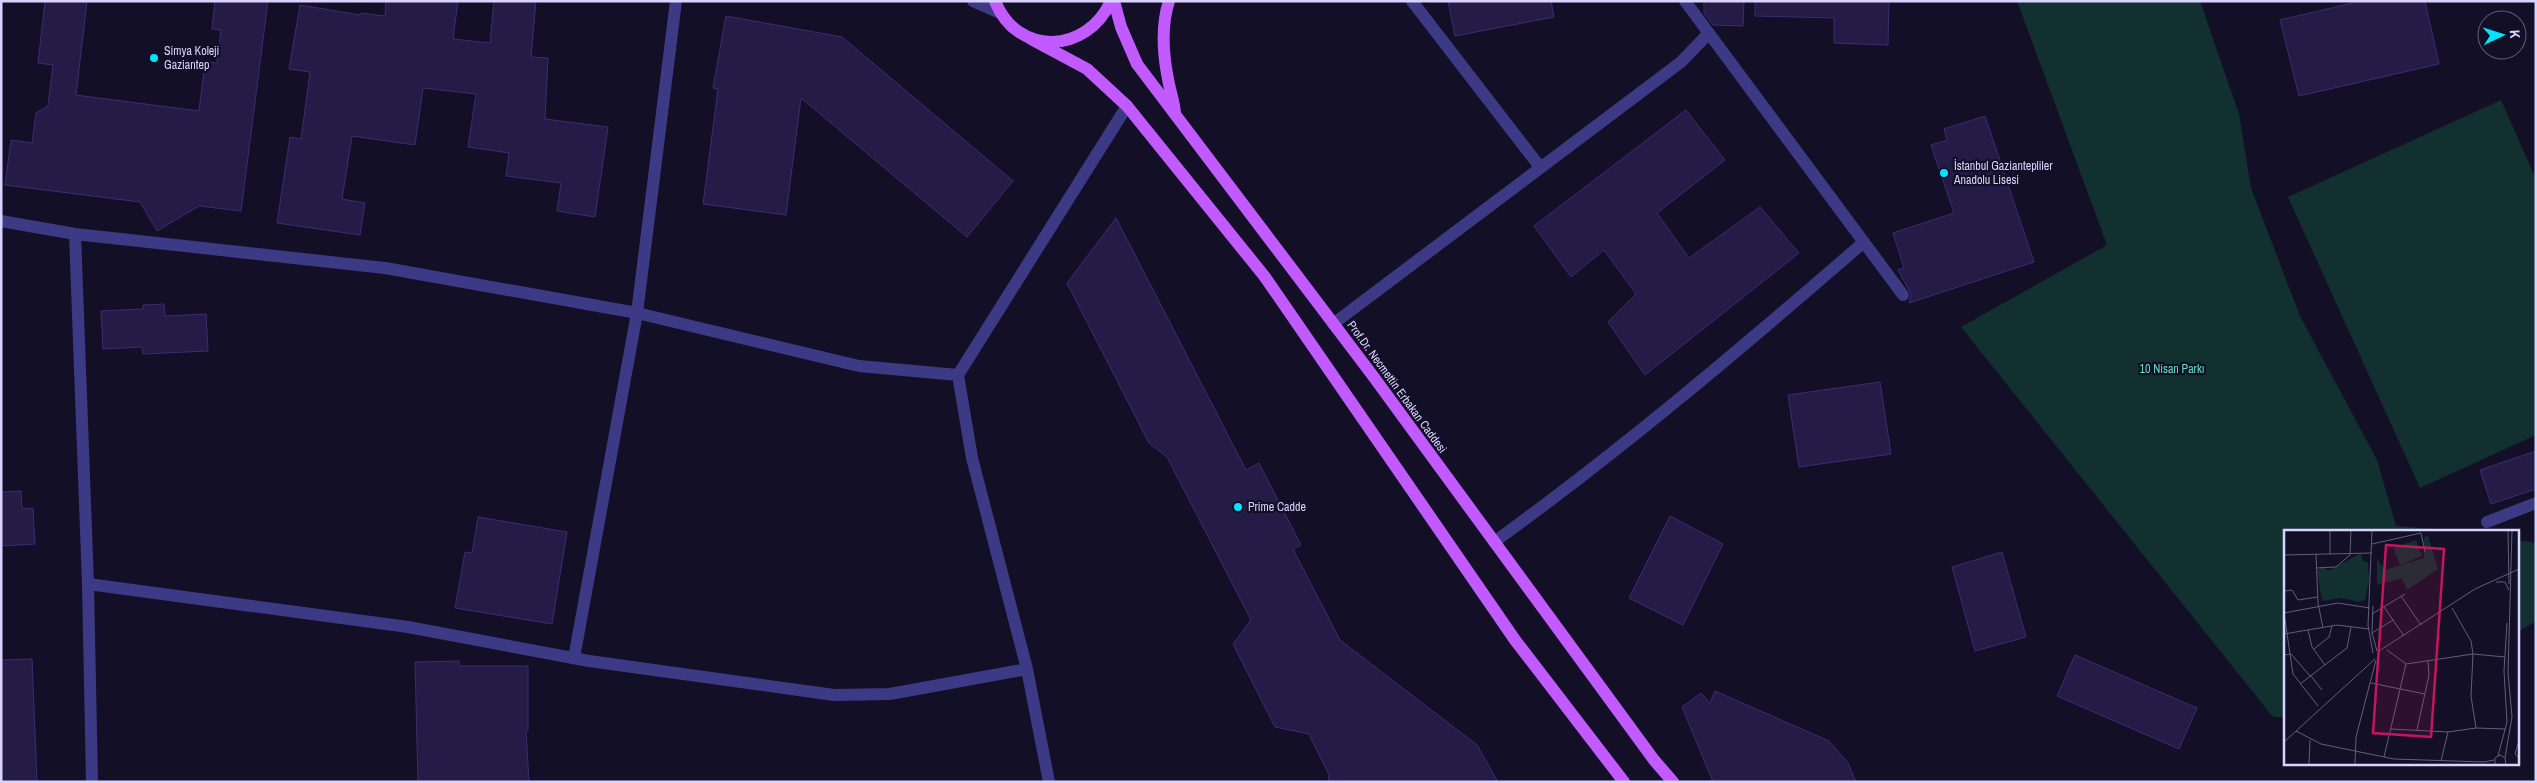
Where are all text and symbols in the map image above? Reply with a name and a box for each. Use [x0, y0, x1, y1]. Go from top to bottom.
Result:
north arrow [2477, 10, 2527, 60]
text: K [2506, 29, 2524, 40]
place label: Simya Koleji Gaziantep [164, 43, 219, 73]
marker: Simya Koleji Gaziantep [148, 52, 160, 64]
place label: İstanbul Gaziantepliler Anadolu Lisesi [1953, 158, 2053, 188]
marker: İstanbul Gaziantepliler Anadolu Lisesi [1938, 167, 1950, 179]
street label: Prof.Dr. Necmettin Erbakan Caddesi [1344, 318, 1450, 456]
park label: 10 Nisan Parkı [2139, 361, 2205, 377]
place label: Prime Cadde [1248, 499, 1306, 515]
marker: Prime Cadde [1232, 501, 1244, 513]
inset map [2284, 530, 2520, 766]

